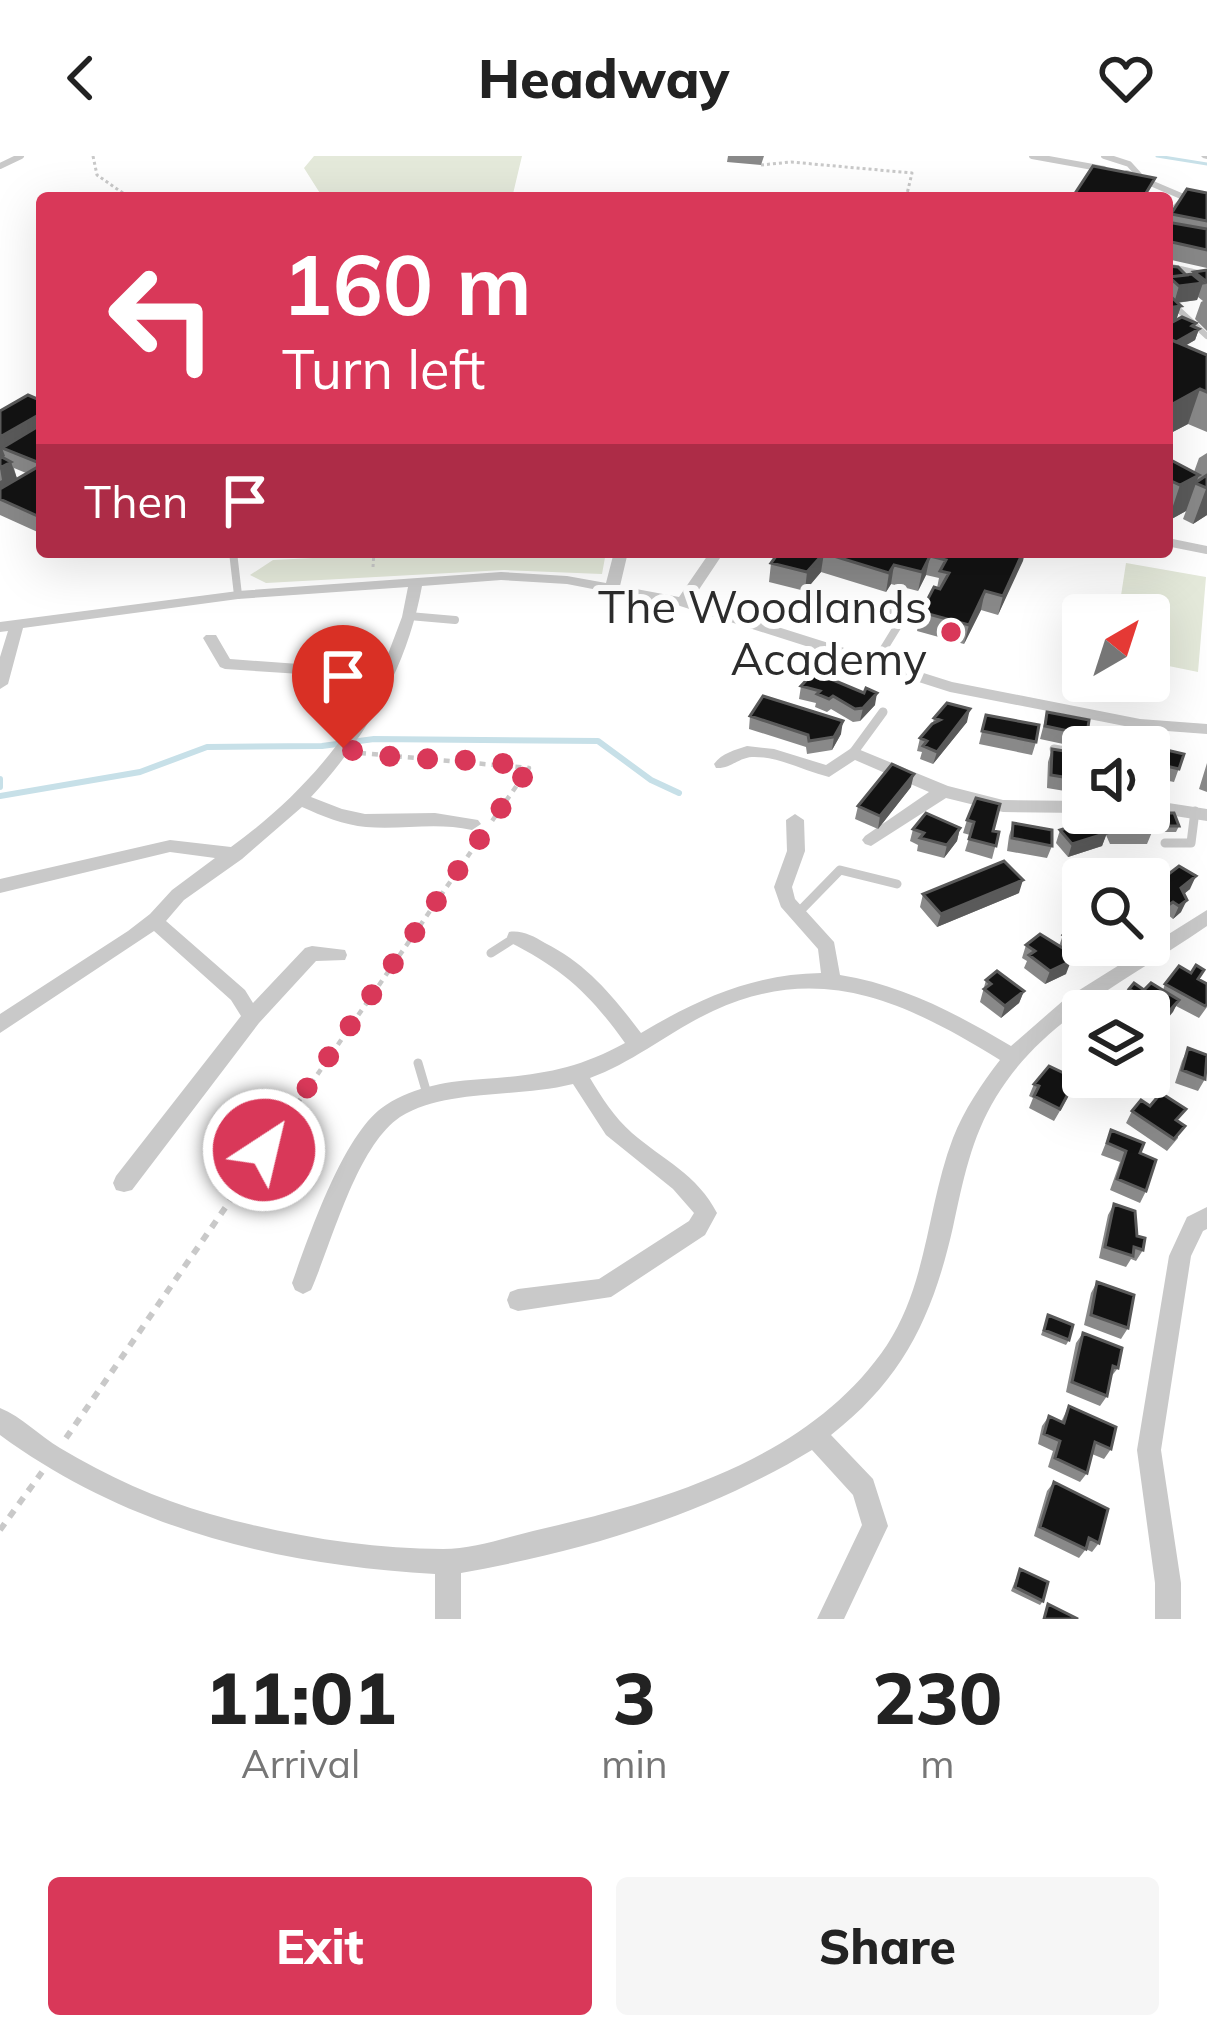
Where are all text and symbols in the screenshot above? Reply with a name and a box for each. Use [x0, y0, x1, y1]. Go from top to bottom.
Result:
text: Headway [478, 44, 729, 112]
icon: back [48, 45, 114, 111]
icon: heart [1093, 45, 1159, 111]
text: 160 m [282, 231, 532, 336]
icon: left [84, 240, 240, 396]
text: Turn left [282, 335, 485, 403]
icon: arrive [212, 468, 278, 534]
text: Then [84, 473, 188, 529]
place label: The Woodlands Academy [598, 578, 927, 686]
north arrow [1062, 594, 1170, 702]
map controls [1062, 594, 1170, 1098]
marker: The Woodlands Academy [938, 619, 964, 645]
pin [292, 625, 394, 748]
icon: arrive [310, 643, 376, 709]
button: sound [1062, 726, 1170, 834]
button: search [1062, 858, 1170, 966]
button: layers [1062, 990, 1170, 1098]
position arrow [201, 1087, 327, 1213]
text: 11:01 [205, 1652, 396, 1742]
text: 3 [613, 1652, 656, 1742]
text: 230 [873, 1652, 1002, 1742]
text: Arrival [241, 1739, 360, 1788]
text: min [601, 1739, 668, 1788]
text: m [920, 1739, 954, 1788]
button: Exit [48, 1877, 592, 2015]
button: Share [616, 1877, 1159, 2015]

